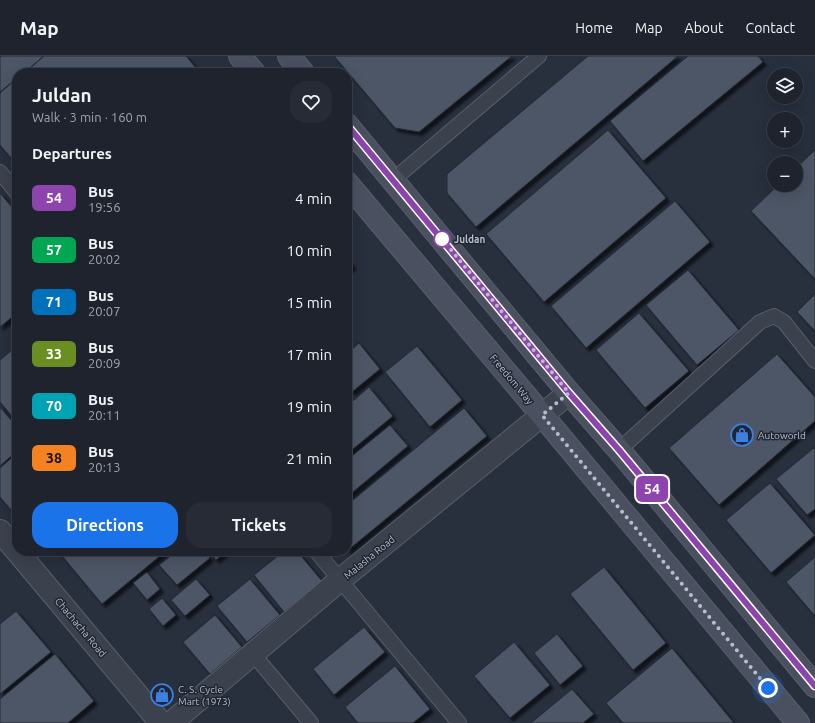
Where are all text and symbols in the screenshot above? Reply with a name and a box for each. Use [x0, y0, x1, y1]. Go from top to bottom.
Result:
text: Map [20, 17, 59, 39]
text: Home [575, 20, 613, 36]
text: Map [635, 20, 663, 36]
text: About [685, 20, 724, 36]
text: Contact [746, 20, 795, 36]
map controls [767, 68, 803, 192]
button: layers [767, 68, 803, 104]
button: heart [290, 81, 332, 123]
text: Juldan [32, 84, 92, 106]
text: Walk · 3 min · 160 m [32, 110, 147, 124]
button: + [767, 112, 803, 148]
text: Departures [32, 145, 112, 162]
button: − [767, 156, 803, 192]
text: Bus [88, 183, 114, 200]
text: 54 [46, 190, 62, 206]
text: 4 min [295, 190, 332, 207]
text: 19:56 [88, 200, 121, 214]
marker: Juldan [433, 230, 451, 248]
place label: Juldan [454, 234, 485, 245]
text: Bus [88, 235, 114, 252]
text: 57 [46, 242, 62, 258]
text: 10 min [286, 242, 332, 259]
text: 20:02 [88, 252, 121, 266]
text: Bus [88, 287, 114, 304]
text: 71 [46, 294, 62, 310]
text: 15 min [286, 294, 332, 311]
text: 20:07 [88, 304, 121, 318]
text: Bus [88, 339, 114, 356]
text: 33 [46, 346, 62, 362]
text: 17 min [286, 346, 332, 363]
street label: Freedom Way [488, 352, 536, 407]
text: 20:09 [88, 356, 121, 370]
text: Bus [88, 391, 114, 408]
text: 70 [46, 398, 62, 414]
text: 19 min [286, 398, 332, 415]
text: 20:11 [88, 408, 121, 422]
shop icon: Autoworld [729, 422, 755, 448]
place label: Autoworld [758, 430, 806, 441]
text: Bus [88, 443, 114, 460]
text: 38 [46, 450, 62, 466]
text: 21 min [286, 450, 332, 467]
text: 20:13 [88, 460, 121, 474]
line badge: 54 [634, 476, 670, 502]
text: 54 [644, 481, 660, 497]
button: Directions [32, 502, 178, 548]
button: Tickets [186, 502, 332, 548]
street label: Malasha Road [342, 533, 397, 581]
street label: Chachacha Road [53, 596, 108, 659]
your location [758, 678, 778, 698]
shop icon: C. S. Cycle Mart (1973) [149, 682, 175, 708]
place label: C. S. Cycle Mart (1973) [178, 684, 231, 707]

